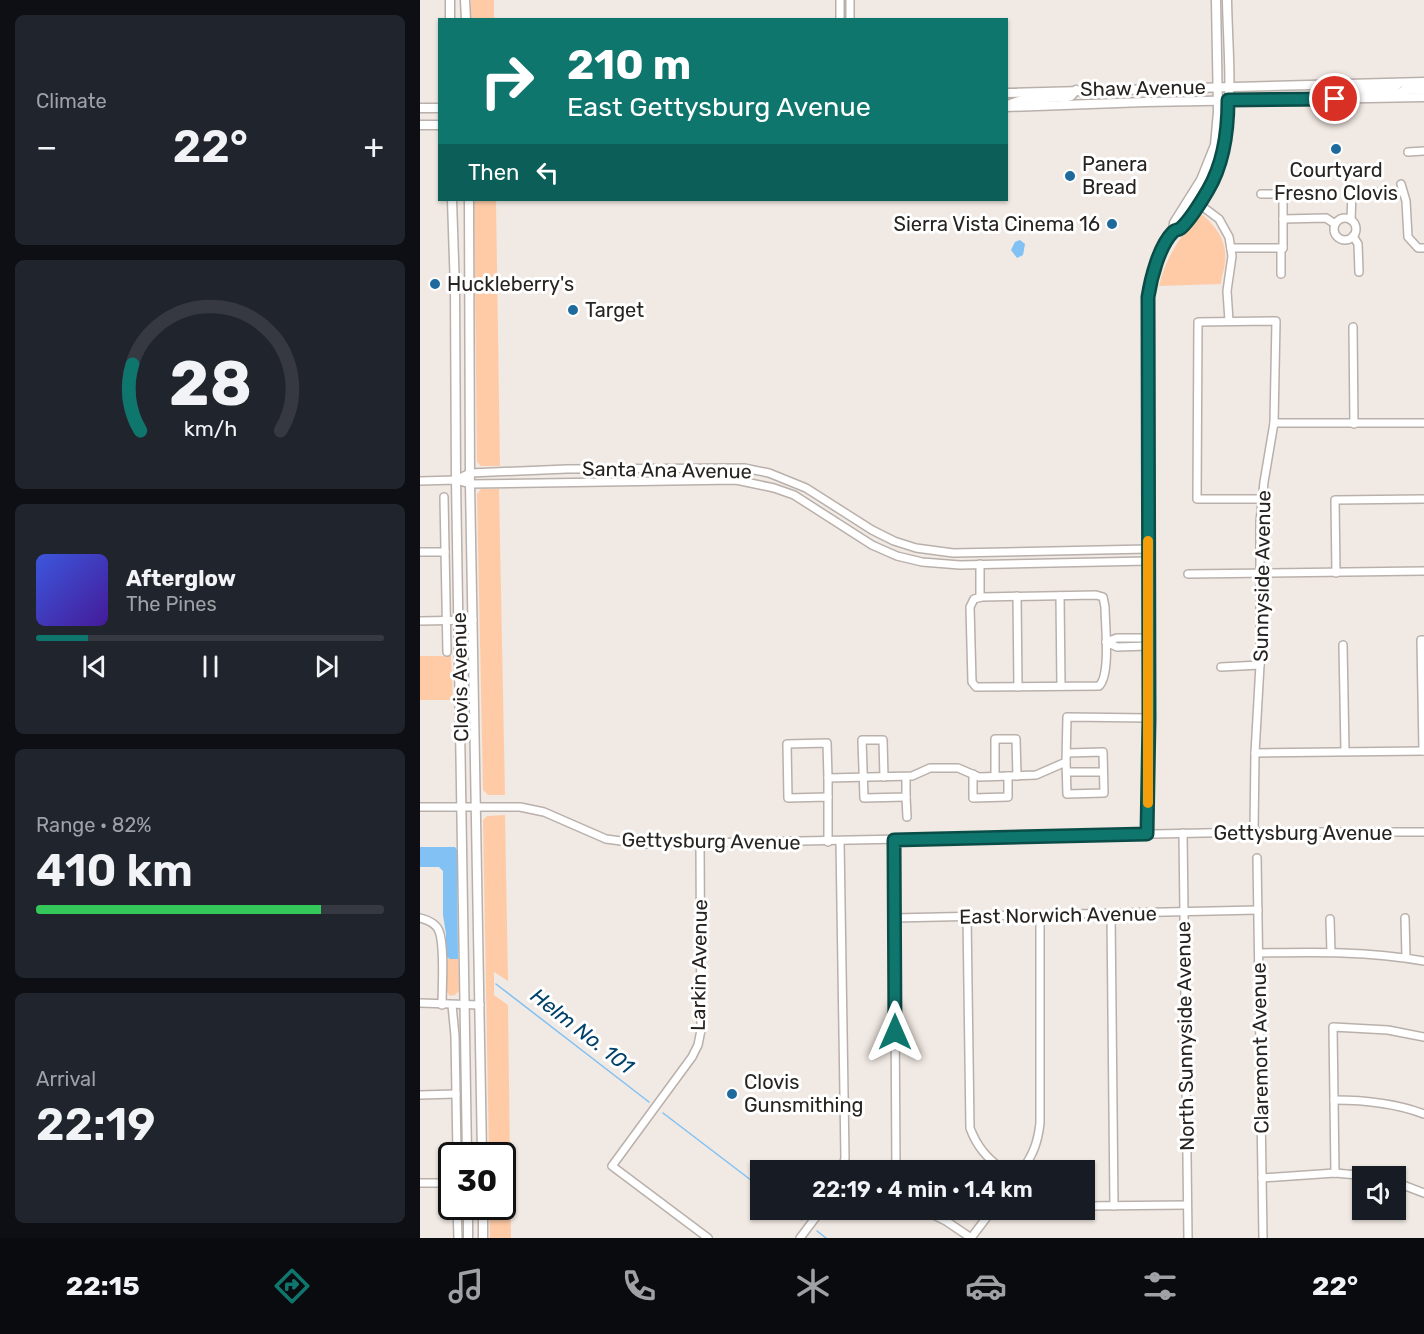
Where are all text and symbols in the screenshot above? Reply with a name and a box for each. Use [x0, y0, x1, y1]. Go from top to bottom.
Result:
text: 210 m [567, 40, 691, 90]
icon: right [468, 42, 546, 120]
pin [1309, 73, 1360, 124]
street label: Shaw Avenue [1080, 75, 1206, 101]
icon: arrive [1318, 82, 1351, 115]
text: Climate [36, 89, 107, 113]
text: East Gettysburg Avenue [567, 91, 871, 123]
text: 22° [173, 120, 248, 173]
text: − [36, 127, 57, 166]
text: + [363, 127, 384, 166]
marker: Courtyard Fresno Clovis [1329, 142, 1343, 156]
place label: Panera Bread [1082, 152, 1147, 199]
icon: left [531, 156, 564, 189]
place label: Courtyard Fresno Clovis [1274, 158, 1398, 205]
text: Then [468, 159, 519, 186]
marker: Panera Bread [1063, 169, 1077, 183]
place label: Sierra Vista Cinema 16 [893, 212, 1100, 236]
marker: Sierra Vista Cinema 16 [1105, 217, 1119, 231]
place label: Huckleberry's [447, 272, 574, 296]
marker: Huckleberry's [428, 277, 442, 291]
place label: Target [585, 298, 644, 322]
marker: Target [566, 303, 580, 317]
text: 28 [169, 348, 251, 422]
text: km/h [183, 417, 237, 442]
street label: Santa Ana Avenue [582, 457, 752, 483]
street label: Sunnyside Avenue [1249, 490, 1275, 662]
text: Afterglow [126, 565, 236, 592]
text: The Pines [126, 592, 217, 616]
street label: Clovis Avenue [447, 612, 473, 742]
icon: previous [78, 650, 111, 683]
icon: pause [194, 650, 227, 683]
icon: next [310, 650, 343, 683]
text: Range · 82% [36, 813, 151, 837]
street label: Gettysburg Avenue [1213, 821, 1393, 845]
street label: Gettysburg Avenue [621, 827, 801, 855]
text: 410 km [36, 844, 193, 897]
street label: Larkin Avenue [686, 899, 712, 1031]
street label: East Norwich Avenue [959, 901, 1157, 929]
street label: North Sunnyside Avenue [1171, 921, 1199, 1151]
street label: Claremont Avenue [1247, 962, 1273, 1134]
water label: Helm No. 101 [526, 983, 640, 1079]
position arrow [863, 1000, 927, 1064]
text: Arrival [36, 1067, 96, 1091]
place label: Clovis Gunsmithing [744, 1070, 864, 1117]
marker: Clovis Gunsmithing [725, 1087, 739, 1101]
text: 22:19 [36, 1098, 156, 1151]
speed limit sign: 30 [438, 1142, 516, 1220]
map controls [1352, 1166, 1406, 1220]
button: sound [1352, 1166, 1406, 1220]
text: 22:19 · 4 min · 1.4 km [812, 1176, 1033, 1203]
icon: directions [271, 1265, 313, 1307]
icon: music [445, 1265, 487, 1307]
icon: phone [618, 1265, 660, 1307]
icon: climate [792, 1265, 834, 1307]
icon: car [965, 1265, 1007, 1307]
icon: filters [1139, 1265, 1181, 1307]
text: 22:15 [66, 1270, 140, 1302]
text: 22° [1312, 1270, 1358, 1302]

